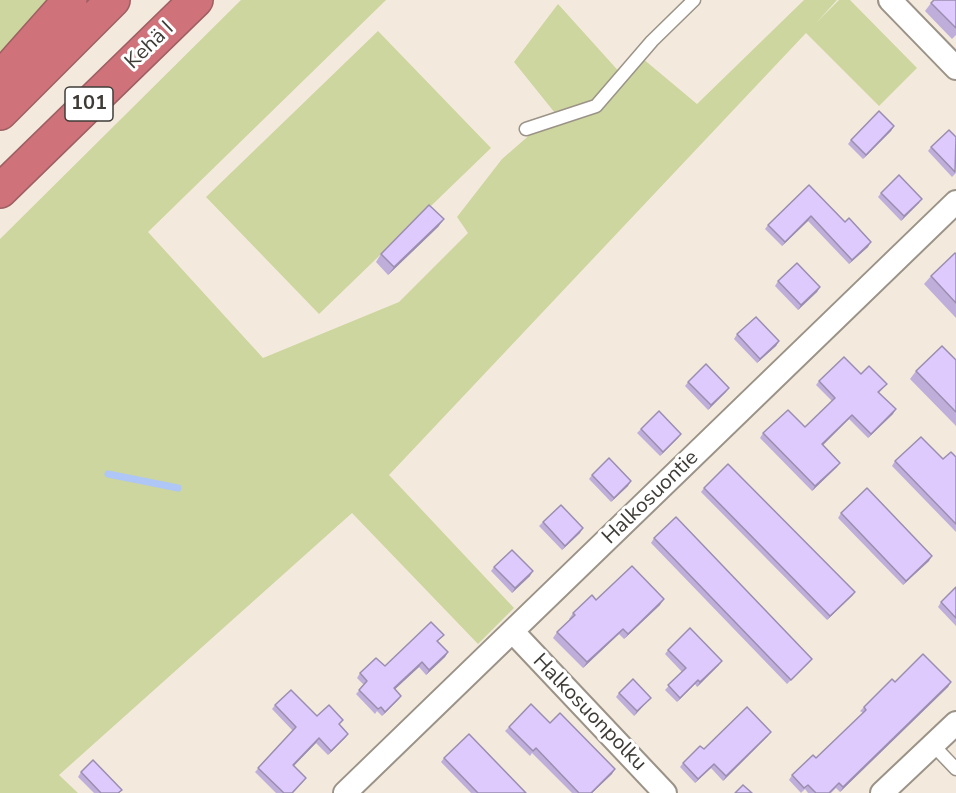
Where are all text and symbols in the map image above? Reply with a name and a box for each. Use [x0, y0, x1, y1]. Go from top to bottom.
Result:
street label: Kehä I [120, 17, 180, 75]
road number: 101 [65, 87, 113, 121]
street label: Halkosuontie [598, 446, 704, 550]
street label: Halkosuonpolku [527, 649, 651, 777]

